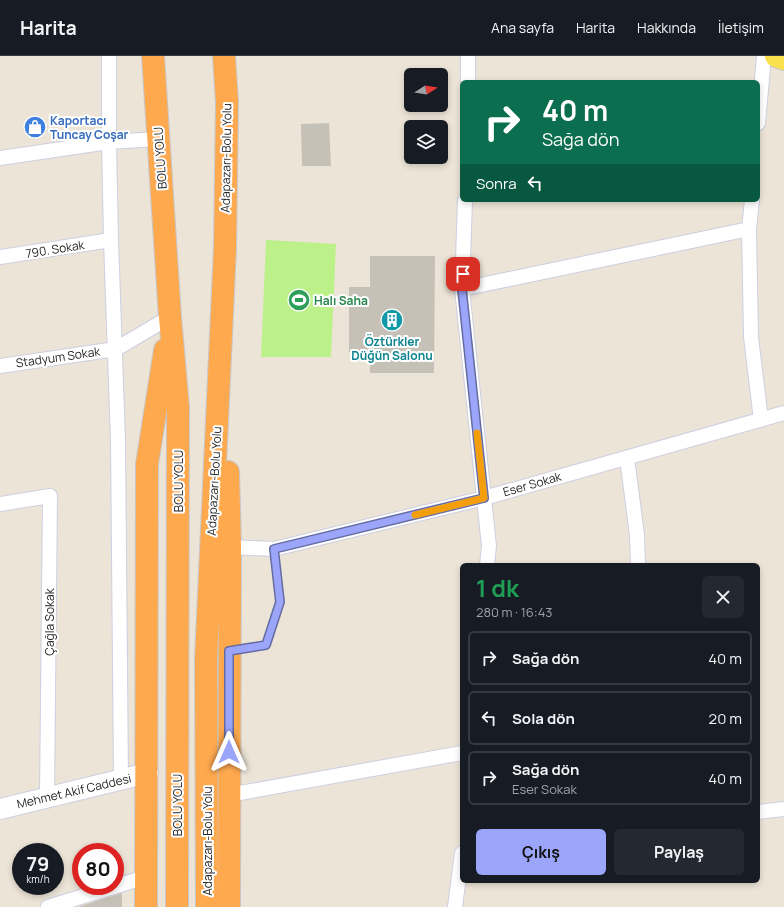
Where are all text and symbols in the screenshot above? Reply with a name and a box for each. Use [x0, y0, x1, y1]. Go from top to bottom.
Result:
text: Harita [20, 15, 77, 41]
text: Ana sayfa [491, 18, 554, 37]
text: Harita [576, 18, 615, 37]
text: Hakkında [637, 18, 696, 37]
text: İletişim [718, 18, 764, 37]
north arrow [404, 68, 448, 112]
map controls [404, 68, 448, 164]
text: 40 m [542, 91, 608, 129]
icon: right [476, 96, 528, 148]
street label: Adapazarı-Bolu Yolu [217, 103, 235, 213]
place label: Kaportacı Tuncay Coşar [50, 112, 129, 143]
shop icon: Kaportacı Tuncay Coşar [22, 114, 48, 140]
button: layers [404, 120, 448, 164]
street label: BOLU YOLU [149, 126, 171, 190]
text: Sağa dön [542, 127, 619, 151]
icon: left [524, 172, 546, 194]
text: Sonra [476, 173, 516, 194]
street label: 790. Sokak [24, 236, 87, 262]
pin [446, 257, 480, 291]
icon: arrive [452, 263, 474, 285]
sports icon: Halı Saha [286, 287, 312, 313]
place label: Halı Saha [314, 292, 368, 309]
building icon: Öztürkler Düğün Salonu [379, 307, 405, 333]
place label: Öztürkler Düğün Salonu [351, 333, 433, 364]
street label: Stadyum Sokak [15, 343, 102, 371]
street label: Adapazarı-Bolu Yolu [203, 426, 225, 536]
street label: BOLU YOLU [170, 450, 187, 512]
street label: Eser Sokak [501, 467, 564, 500]
text: 1 dk [476, 571, 519, 604]
button: close [702, 576, 744, 618]
street label: Çağla Sokak [41, 587, 58, 656]
text: 280 m · 16:43 [476, 603, 553, 621]
icon: right [478, 647, 500, 669]
text: Sağa dön [512, 648, 579, 669]
text: 40 m [708, 648, 742, 669]
icon: left [478, 707, 500, 729]
text: Sola dön [512, 708, 575, 729]
text: 20 m [709, 708, 742, 729]
position arrow [208, 731, 250, 773]
text: Sağa dön [512, 759, 579, 780]
icon: right [478, 767, 500, 789]
text: 40 m [708, 768, 742, 789]
street label: Mehmet Akif Caddesi [15, 770, 133, 812]
street label: BOLU YOLU [169, 774, 186, 836]
text: Eser Sokak [512, 780, 577, 798]
street label: Adapazarı-Bolu Yolu [199, 786, 216, 896]
button: Çıkış [476, 829, 606, 875]
button: Paylaş [614, 829, 744, 875]
speed limit sign: 80 [72, 843, 124, 895]
text: 79 [26, 850, 50, 877]
text: km/h [26, 872, 50, 886]

